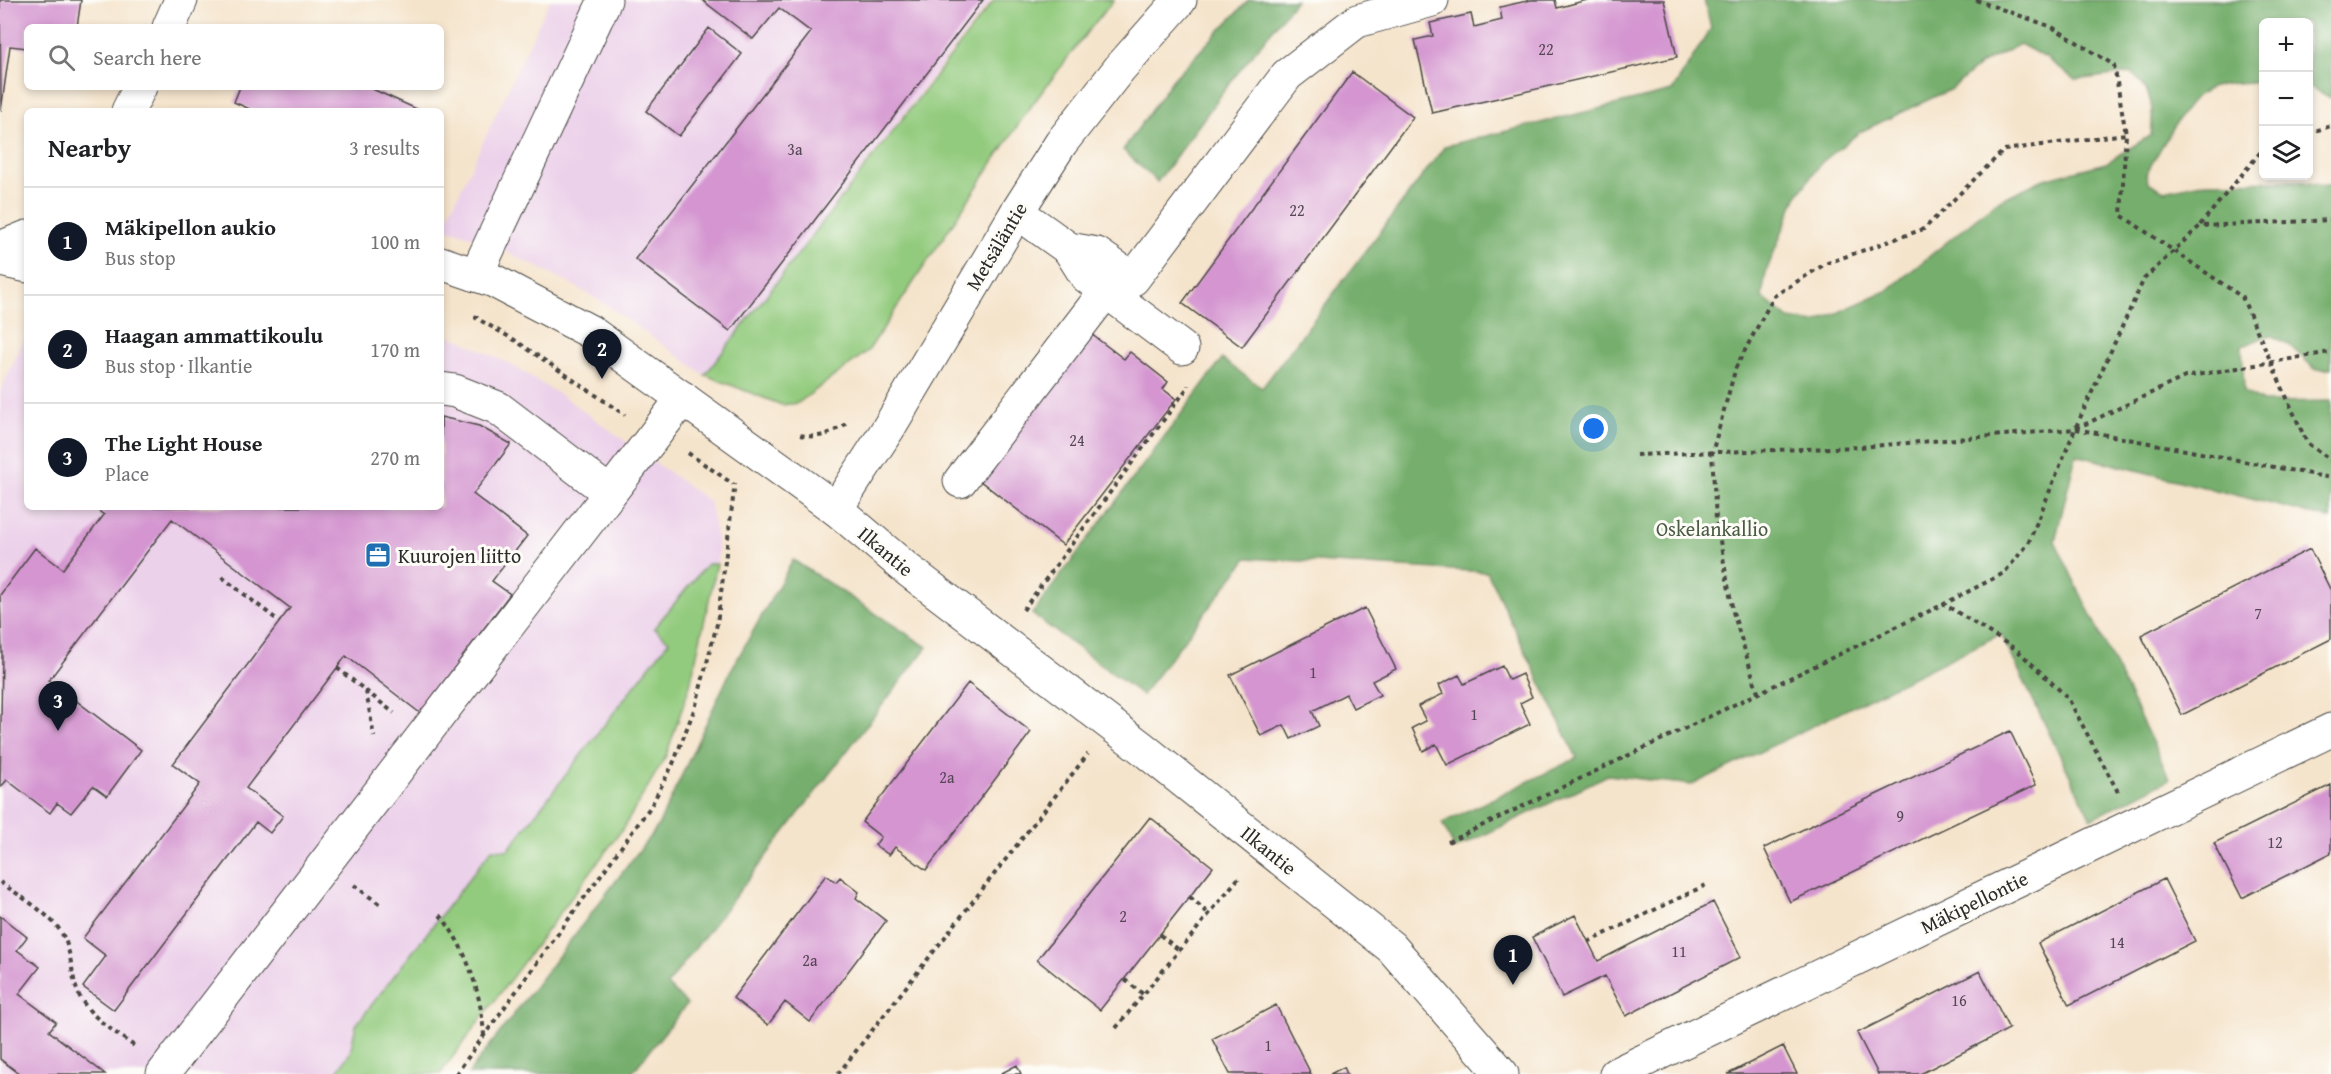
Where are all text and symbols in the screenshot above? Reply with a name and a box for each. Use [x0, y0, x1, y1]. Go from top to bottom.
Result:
map controls [2259, 18, 2313, 180]
button: + [2259, 18, 2313, 72]
search box [24, 24, 444, 90]
house number: 22 [1538, 37, 1554, 61]
icon: search [45, 41, 78, 74]
text: Search here [93, 41, 202, 73]
button: − [2259, 72, 2313, 126]
button: layers [2259, 126, 2313, 180]
text: Nearby [48, 128, 131, 167]
text: 3 results [349, 133, 420, 162]
house number: 3a [787, 137, 803, 161]
street label: Metsäläntie [958, 196, 1034, 296]
house number: 22 [1289, 198, 1305, 222]
text: Mäkipellon aukio [105, 211, 276, 243]
text: 1 [62, 227, 73, 256]
text: 100 m [370, 227, 420, 256]
text: Bus stop [105, 243, 176, 272]
text: Haagan ammattikoulu [105, 319, 323, 351]
pin: 2 [582, 330, 622, 379]
text: 2 [62, 335, 73, 364]
text: 170 m [370, 335, 420, 364]
text: Bus stop · Ilkantie [105, 351, 252, 380]
your location [1579, 414, 1608, 443]
text: The Light House [105, 427, 262, 459]
house number: 24 [1069, 428, 1085, 452]
text: 3 [62, 443, 73, 472]
text: 270 m [370, 443, 420, 472]
text: Place [105, 459, 149, 488]
park label: Oskelankallio [1656, 514, 1768, 543]
street label: Ilkantie [852, 519, 920, 583]
office icon: Kuurojen liitto [363, 540, 393, 570]
place label: Kuurojen liitto [398, 541, 521, 570]
house number: 7 [2254, 601, 2262, 625]
house number: 1 [1309, 660, 1317, 684]
pin: 3 [38, 682, 78, 731]
house number: 1 [1470, 702, 1478, 726]
house number: 2a [939, 765, 955, 789]
house number: 9 [1896, 804, 1904, 828]
street label: Ilkantie [1235, 818, 1303, 882]
house number: 12 [2267, 830, 2283, 854]
street label: Mäkipellontie [1915, 863, 2033, 941]
house number: 2 [1119, 904, 1127, 928]
house number: 14 [2109, 930, 2125, 954]
pin: 1 [1494, 936, 1532, 985]
house number: 11 [1671, 939, 1687, 963]
house number: 2a [802, 948, 818, 972]
house number: 16 [1951, 988, 1967, 1012]
house number: 1 [1264, 1033, 1272, 1057]

